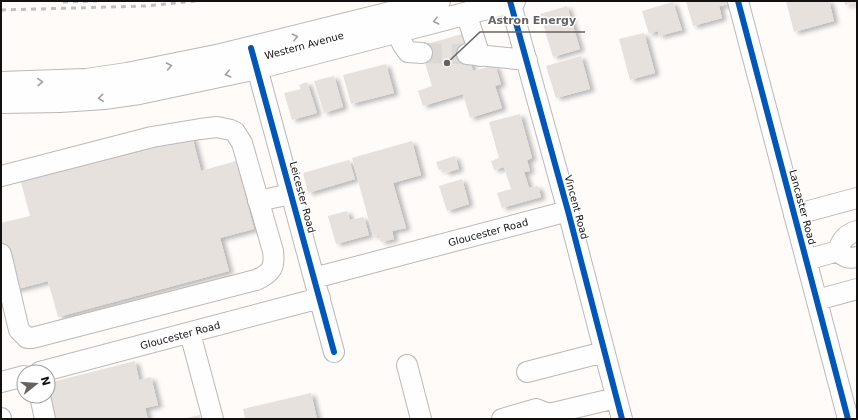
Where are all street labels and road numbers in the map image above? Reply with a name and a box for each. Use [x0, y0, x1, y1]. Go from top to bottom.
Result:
street label: Western Avenue [263, 30, 345, 61]
street label: Leicester Road [288, 160, 317, 234]
street label: Lancaster Road [787, 168, 818, 246]
street label: Vincent Road [563, 174, 590, 240]
street label: Gloucester Road [447, 217, 529, 248]
street label: Gloucester Road [139, 320, 221, 351]

